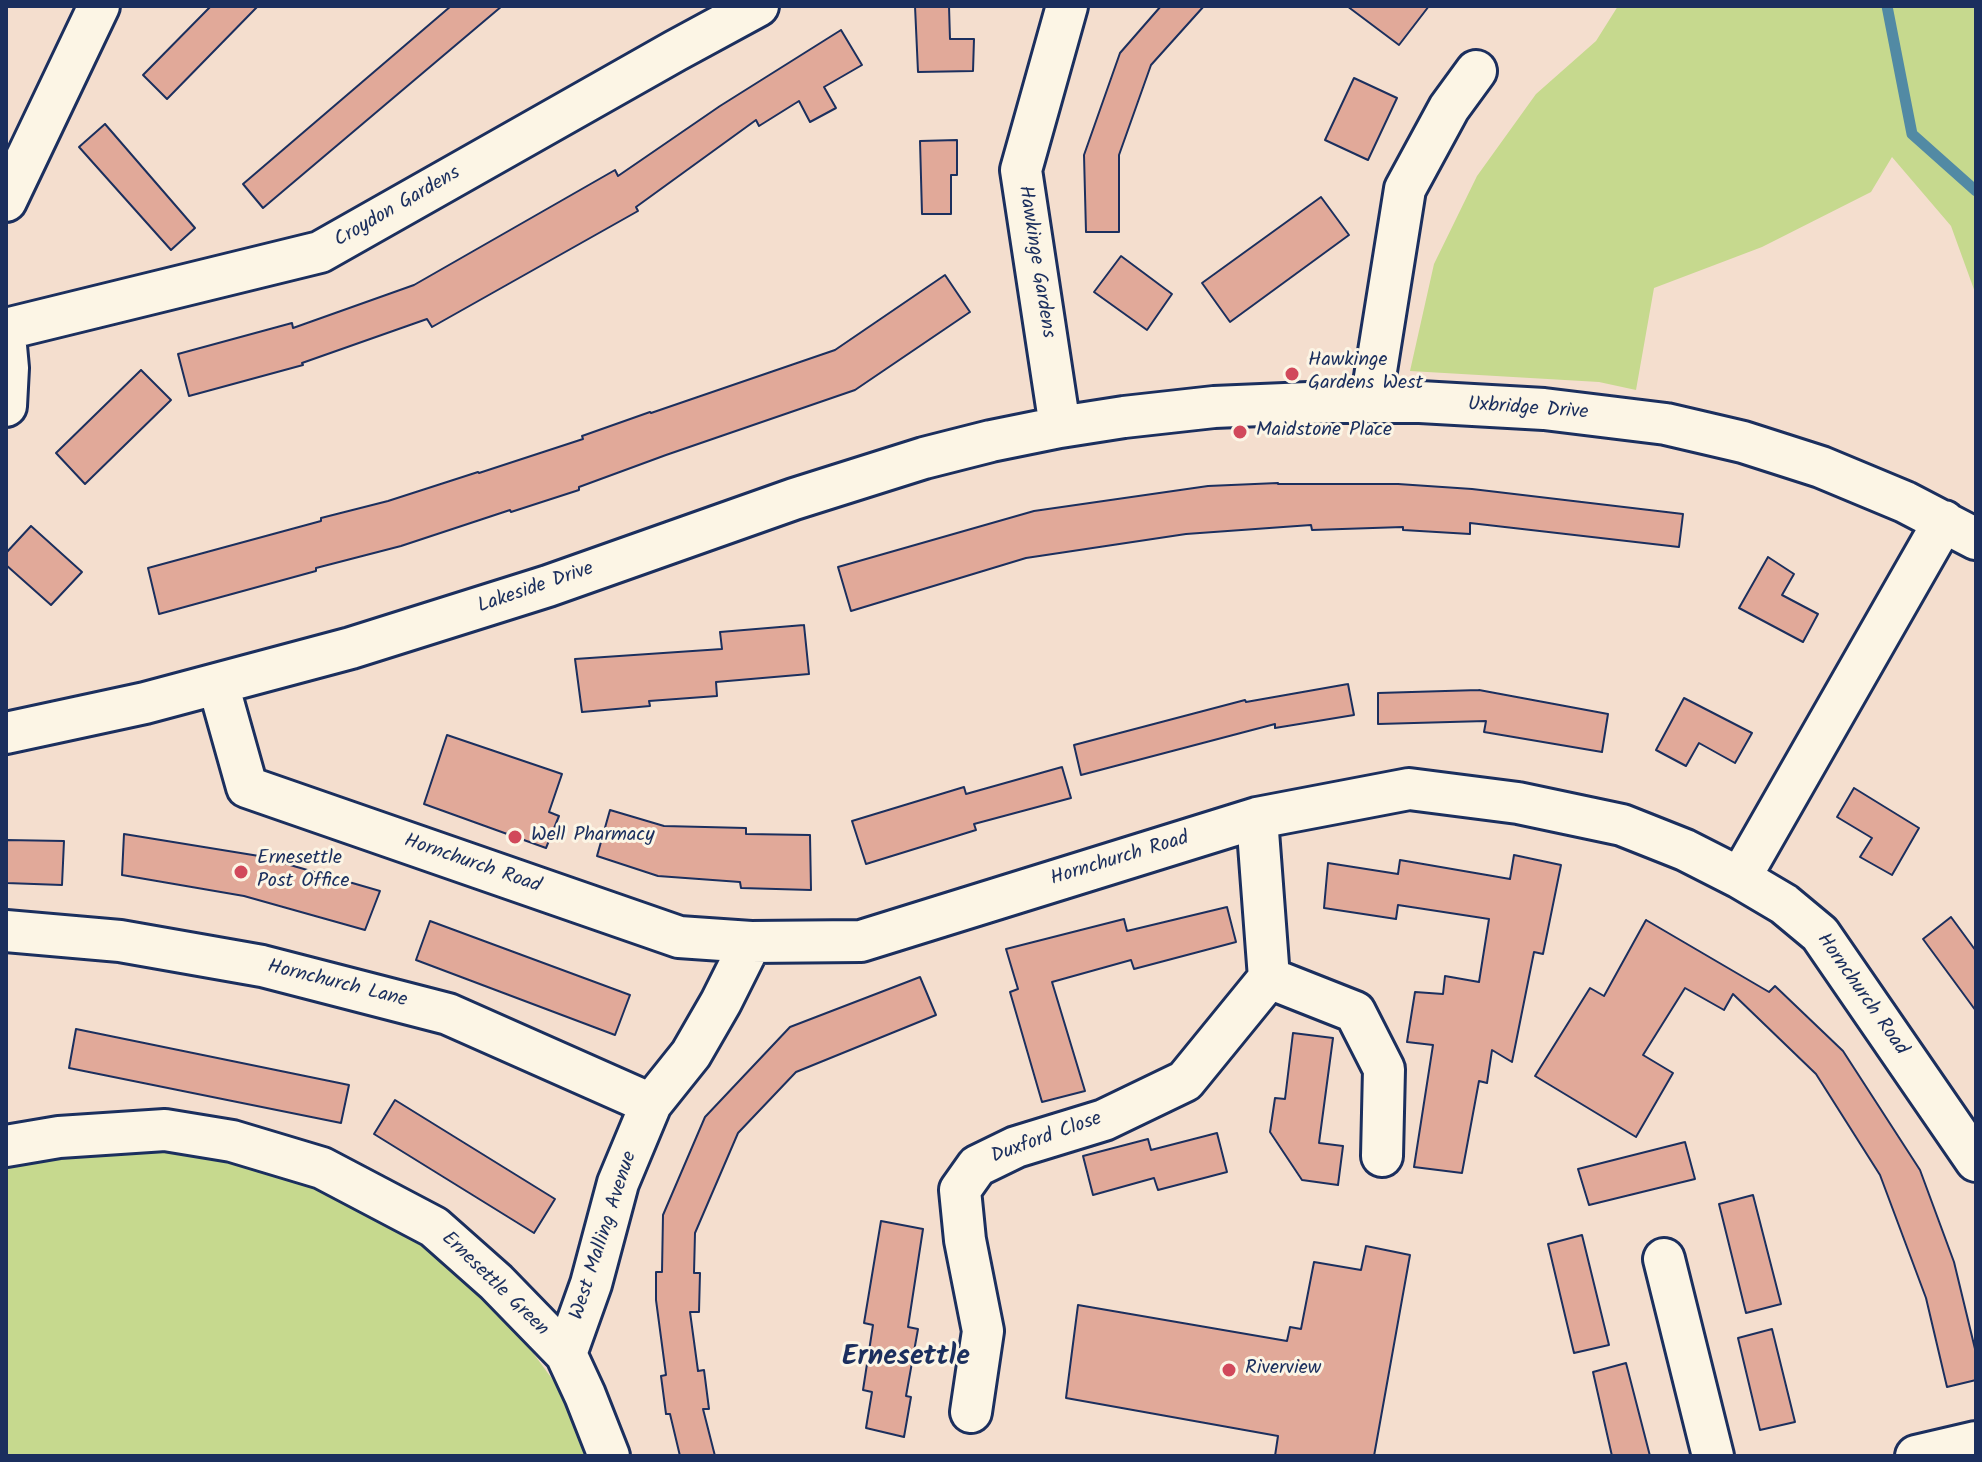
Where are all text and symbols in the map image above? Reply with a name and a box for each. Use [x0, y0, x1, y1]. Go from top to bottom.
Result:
street label: Croydon Gardens [331, 162, 465, 254]
street label: Hawkinge Gardens [1011, 184, 1059, 340]
place label: Hawkinge Gardens West [1308, 350, 1423, 397]
marker: Hawkinge Gardens West [1283, 365, 1301, 383]
street label: Uxbridge Drive [1467, 394, 1589, 426]
place label: Maidstone Place [1256, 420, 1392, 444]
marker: Maidstone Place [1231, 423, 1249, 441]
street label: Lakeside Drive [475, 558, 597, 620]
place label: Well Pharmacy [531, 825, 655, 849]
marker: Well Pharmacy [506, 828, 524, 846]
street label: Hornchurch Road [1048, 828, 1192, 892]
street label: Hornchurch Road [400, 830, 544, 900]
place label: Ernesettle Post Office [257, 848, 349, 895]
marker: Ernesettle Post Office [232, 863, 250, 881]
street label: Hornchurch Road [1810, 929, 1912, 1061]
street label: Hornchurch Lane [265, 956, 409, 1014]
street label: Duxford Close [989, 1108, 1105, 1170]
street label: West Malling Avenue [566, 1149, 644, 1323]
street label: Ernesettle Green [435, 1228, 553, 1342]
district label: Ernesettle [842, 1342, 970, 1376]
place label: Riverview [1245, 1358, 1321, 1382]
marker: Riverview [1220, 1361, 1238, 1379]

